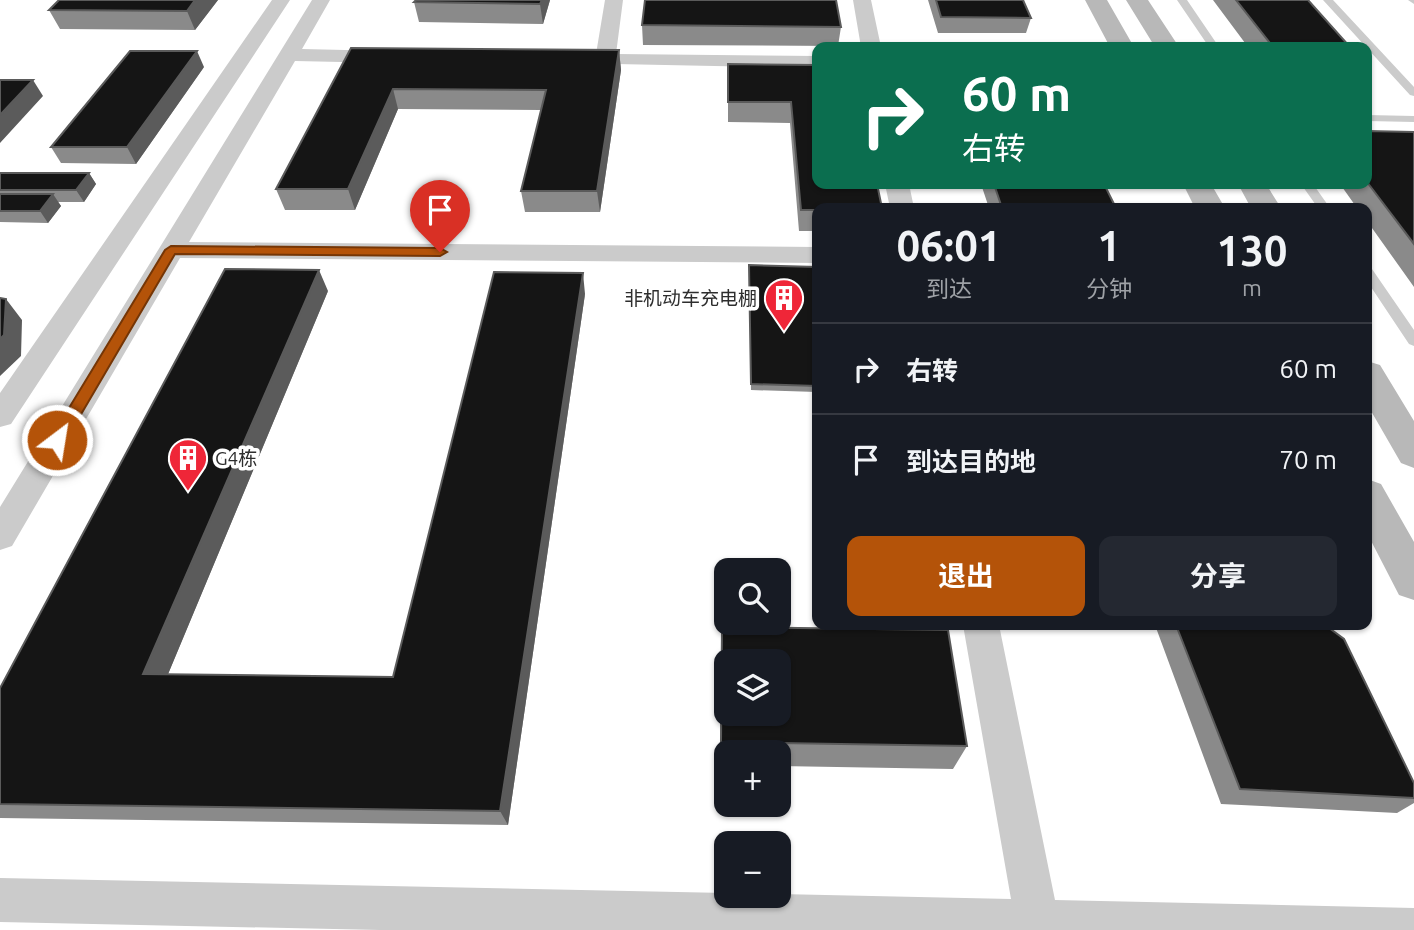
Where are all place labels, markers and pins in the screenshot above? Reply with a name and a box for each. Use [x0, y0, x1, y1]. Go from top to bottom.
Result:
pin [410, 180, 470, 252]
building icon: 非机动车充电棚 [763, 277, 805, 332]
place label: 非机动车充电棚 [624, 287, 757, 309]
building icon: G4栋 [167, 437, 209, 492]
place label: G4栋 [215, 447, 257, 469]

